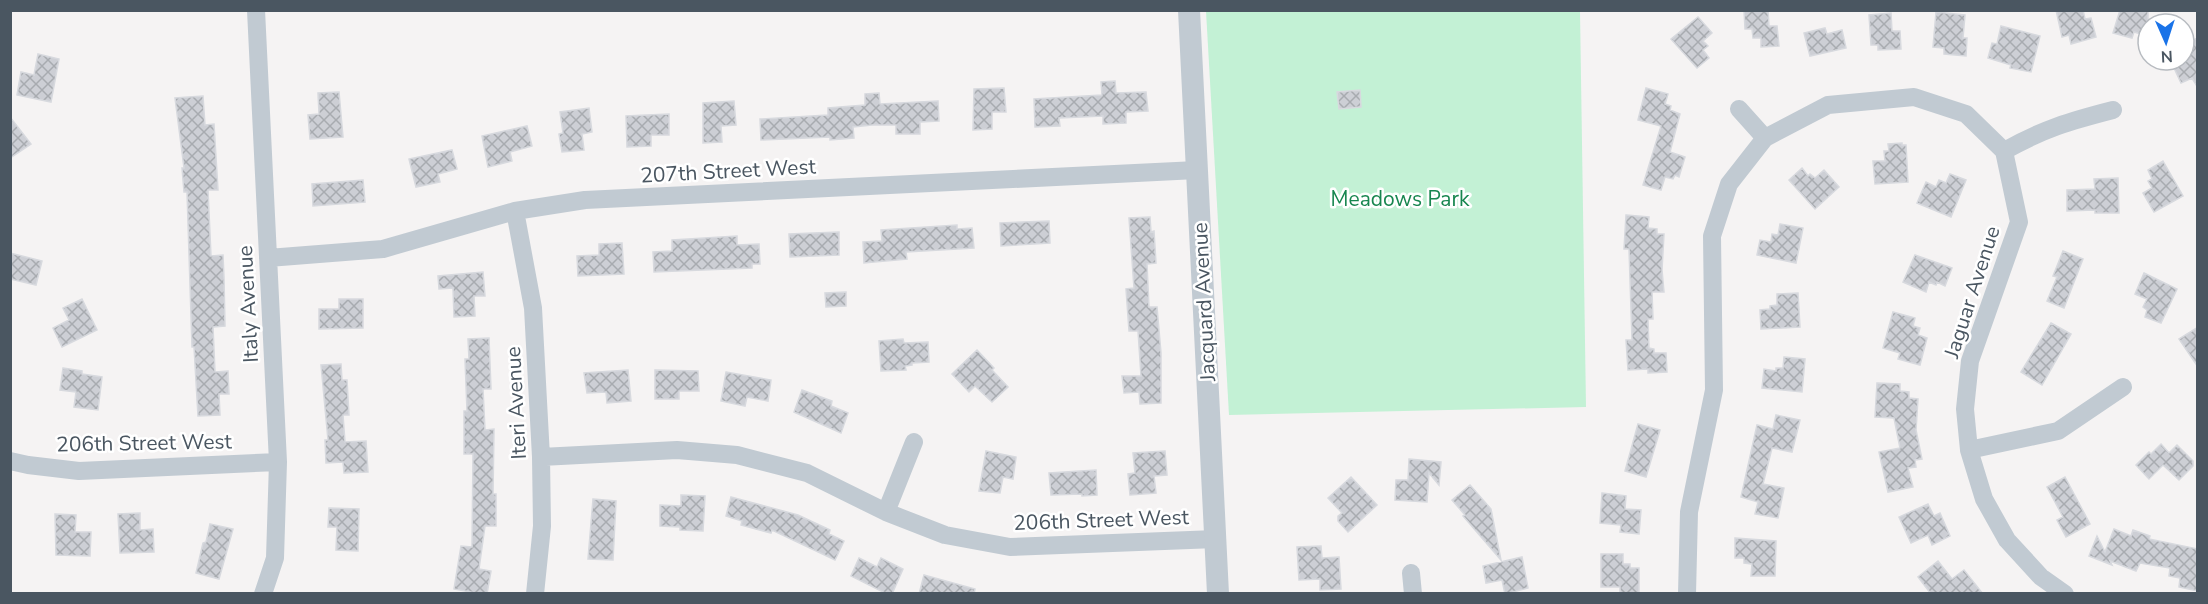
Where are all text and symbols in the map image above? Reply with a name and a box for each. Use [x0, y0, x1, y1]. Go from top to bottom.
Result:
north arrow [2136, 12, 2196, 72]
text: N [2160, 45, 2173, 67]
street label: 207th Street West [640, 152, 817, 190]
park label: Meadows Park [1331, 185, 1470, 213]
street label: Jacquard Avenue [1186, 222, 1222, 383]
street label: Jaguar Avenue [1937, 222, 2007, 363]
street label: Italy Avenue [231, 245, 265, 363]
street label: Iteri Avenue [499, 346, 533, 460]
street label: 206th Street West [56, 427, 233, 459]
street label: 206th Street West [1013, 503, 1190, 537]

